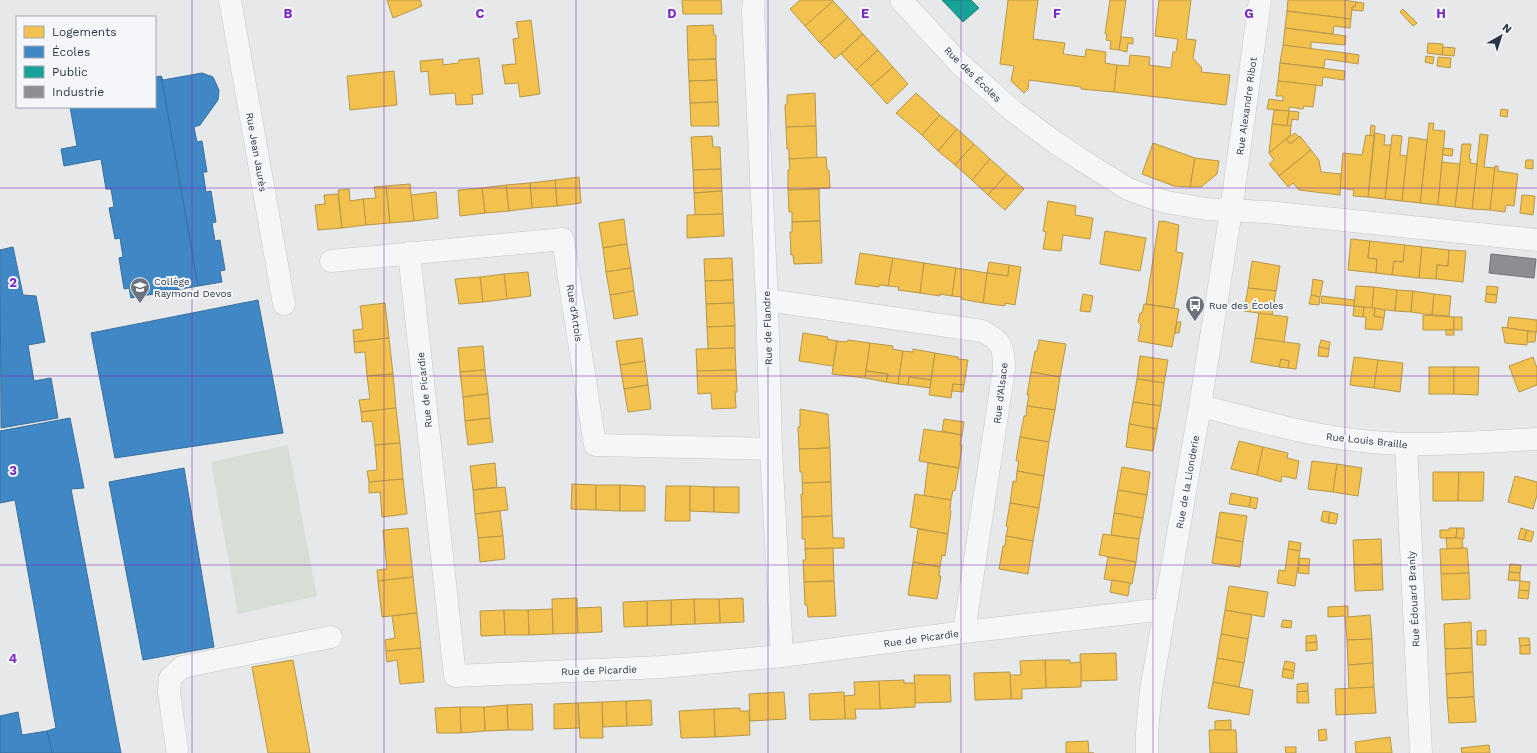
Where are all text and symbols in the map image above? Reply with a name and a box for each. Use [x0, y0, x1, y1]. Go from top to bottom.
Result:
text: B [284, 6, 293, 21]
text: C [476, 6, 485, 21]
text: D [667, 6, 677, 21]
text: E [861, 6, 869, 21]
text: F [1053, 6, 1061, 21]
text: G [1244, 6, 1254, 21]
text: H [1436, 6, 1446, 21]
legend [16, 16, 156, 108]
north arrow [1481, 16, 1521, 56]
text: N [1500, 21, 1514, 36]
text: Logements [52, 25, 117, 39]
text: Écoles [52, 45, 90, 59]
street label: Rue des Écoles [942, 45, 1003, 104]
street label: Rue Alexandre Ribot [1234, 56, 1259, 156]
text: Public [52, 65, 88, 79]
text: Industrie [52, 85, 104, 99]
street label: Rue Jean Jaurès [244, 112, 269, 193]
text: 2 [9, 275, 17, 290]
school or university icon: Collège Raymond Devos [129, 276, 151, 304]
place label: Collège Raymond Devos [154, 276, 232, 299]
street label: Rue d'Artois [565, 284, 584, 343]
street label: Rue de Flandre [761, 290, 774, 365]
bus stop icon: Rue des Écoles [1184, 294, 1206, 322]
place label: Rue des Écoles [1209, 300, 1284, 311]
street label: Rue de Picardie [415, 351, 434, 428]
street label: Rue d'Alsace [991, 362, 1010, 424]
street label: Rue Louis Braille [1326, 431, 1408, 450]
street label: Rue de la Lionderie [1174, 434, 1201, 530]
text: 3 [9, 463, 17, 478]
street label: Rue Édouard Branly [1405, 550, 1422, 647]
street label: Rue de Picardie [883, 628, 960, 649]
text: 4 [9, 651, 18, 666]
street label: Rue de Picardie [561, 664, 637, 677]

